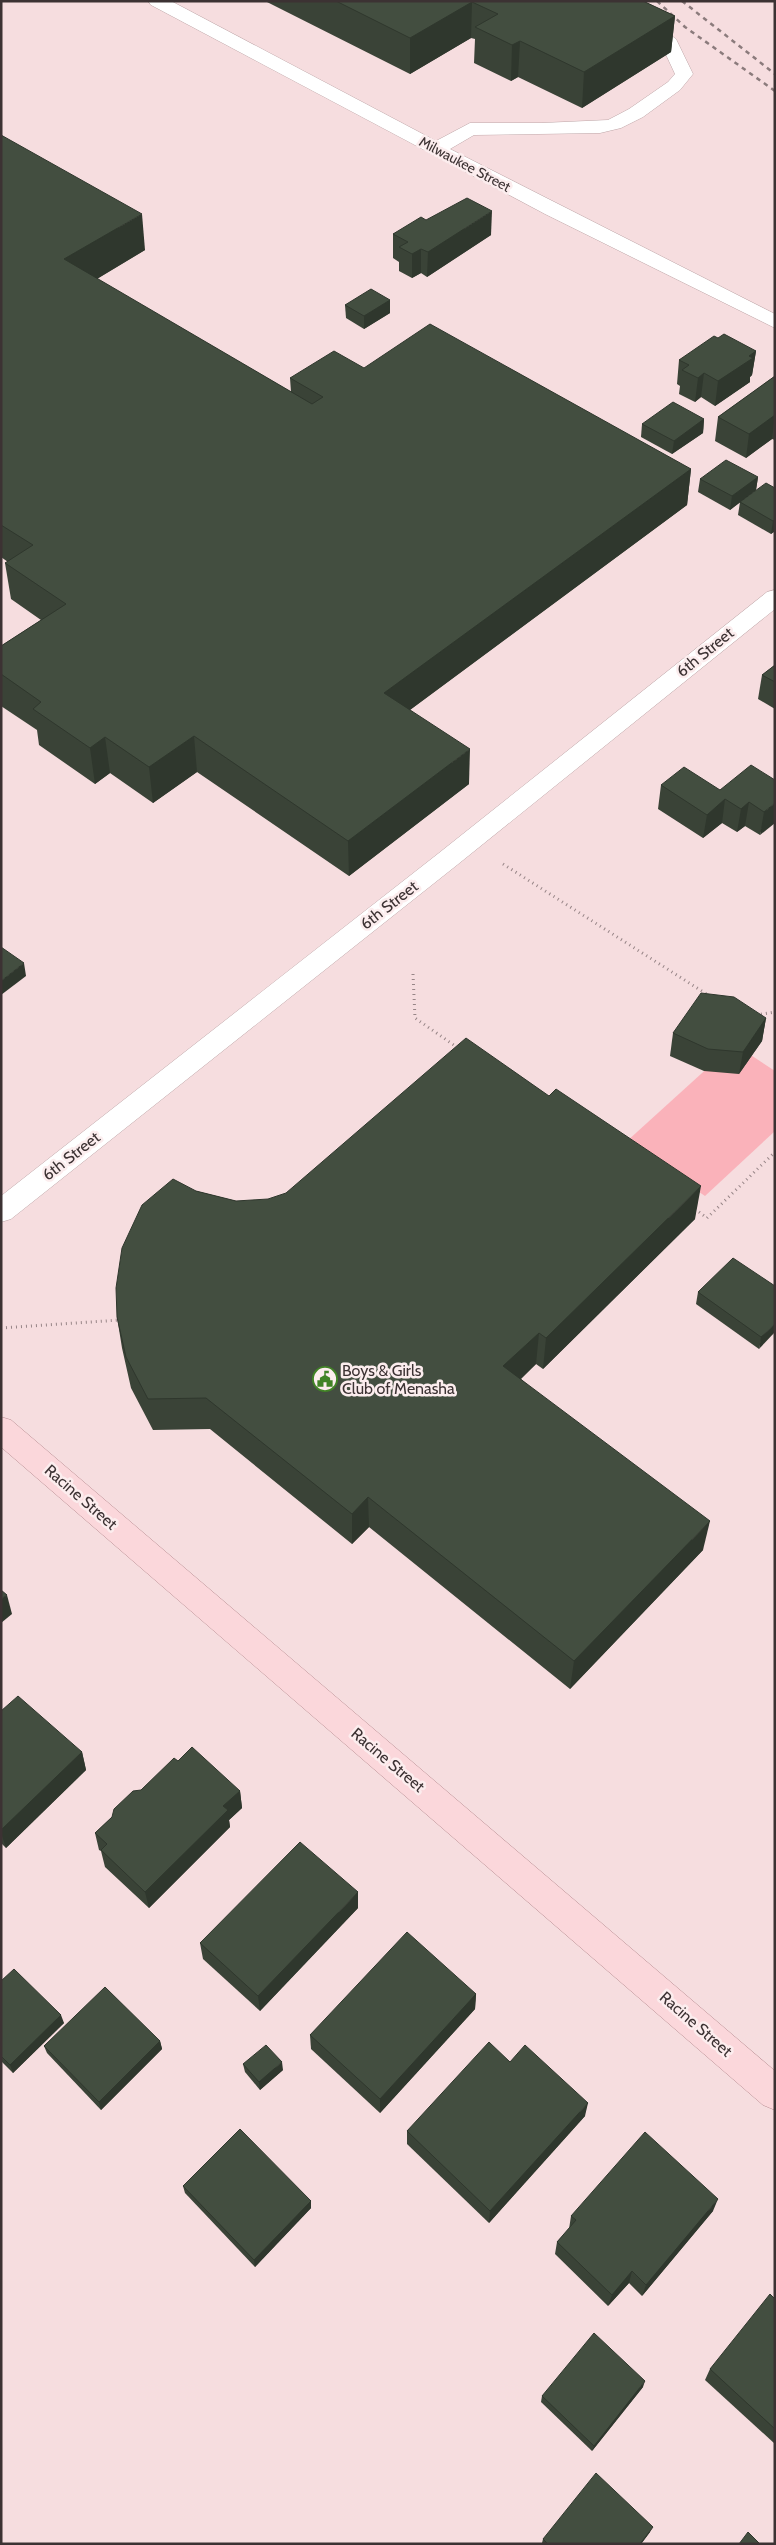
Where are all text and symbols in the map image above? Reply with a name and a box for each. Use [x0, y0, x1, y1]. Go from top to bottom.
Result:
street label: Milwaukee Street [416, 132, 514, 196]
street label: 6th Street [673, 623, 738, 681]
street label: 6th Street [356, 876, 422, 933]
street label: 6th Street [38, 1127, 104, 1184]
place label: Boys & Girls Club of Menasha [342, 1361, 455, 1398]
public building icon: Boys & Girls Club of Menasha [312, 1366, 338, 1392]
street label: Racine Street [41, 1460, 122, 1534]
street label: Racine Street [348, 1724, 429, 1797]
street label: Racine Street [656, 1987, 737, 2061]

